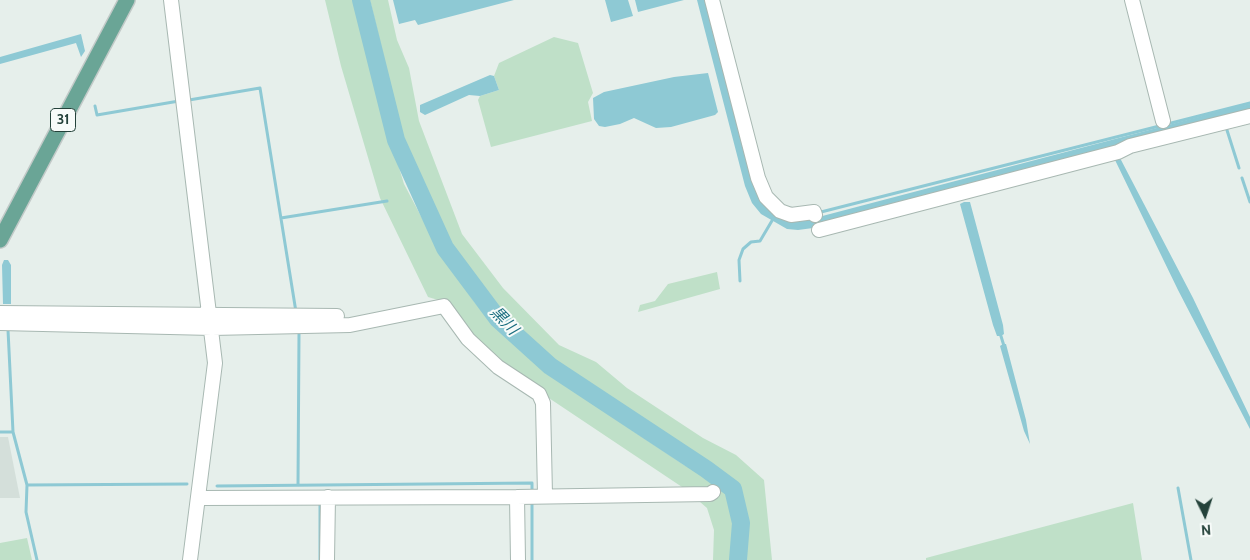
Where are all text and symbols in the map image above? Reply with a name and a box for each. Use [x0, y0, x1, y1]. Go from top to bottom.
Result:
road number: 31 [50, 108, 76, 132]
water label: 黒川 [486, 303, 522, 339]
north arrow [1180, 490, 1230, 540]
text: N [1200, 521, 1212, 539]

